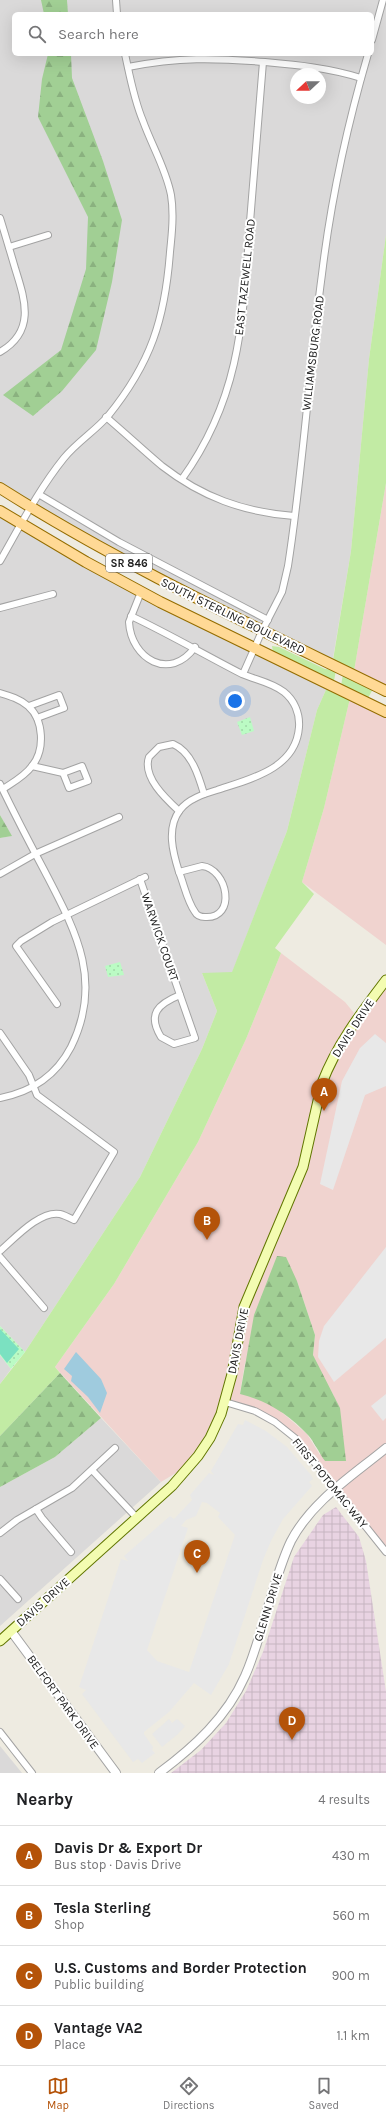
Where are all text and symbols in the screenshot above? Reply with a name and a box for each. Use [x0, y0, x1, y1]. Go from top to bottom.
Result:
search box [12, 12, 374, 56]
icon: search [26, 23, 48, 45]
text: Search here [58, 25, 139, 43]
north arrow [290, 68, 326, 104]
street label: EAST TAZEWELL ROAD [232, 218, 258, 336]
street label: WILLIAMSBURG ROAD [299, 294, 327, 411]
road number: SR 846 [106, 554, 152, 572]
street label: SOUTH STERLING BOULEVARD [159, 575, 307, 657]
your location [225, 691, 245, 711]
street label: WARWICK COURT [138, 891, 182, 983]
street label: DAVIS DRIVE [329, 996, 377, 1060]
pin: A [311, 1078, 337, 1111]
pin: B [194, 1207, 220, 1240]
street label: DAVIS DRIVE [225, 1307, 251, 1375]
street label: FIRST POTOMAC WAY [289, 1435, 371, 1531]
pin: C [184, 1540, 210, 1573]
street label: GLENN DRIVE [251, 1571, 285, 1643]
street label: DAVIS DRIVE [13, 1574, 73, 1630]
street label: BELFORT PARK DRIVE [24, 1652, 102, 1752]
pin: D [279, 1707, 305, 1740]
text: Nearby [16, 1789, 73, 1809]
text: 4 results [318, 1792, 370, 1807]
text: Davis Dr & Export Dr [54, 1839, 202, 1857]
text: A [25, 1848, 33, 1863]
text: 430 m [332, 1848, 370, 1863]
text: Bus stop · Davis Drive [54, 1857, 181, 1872]
text: Tesla Sterling [54, 1899, 151, 1917]
text: B [25, 1908, 33, 1923]
text: 560 m [332, 1908, 370, 1923]
text: Shop [54, 1917, 84, 1932]
text: U.S. Customs and Border Protection [54, 1959, 307, 1977]
text: C [25, 1968, 33, 1983]
text: 900 m [332, 1968, 370, 1983]
text: Public building [54, 1977, 144, 1992]
text: Vantage VA2 [54, 2019, 143, 2037]
text: D [25, 2028, 33, 2043]
text: 1.1 km [337, 2028, 370, 2043]
text: Place [54, 2037, 85, 2052]
tab: Map [47, 2075, 69, 2112]
tab: Directions [163, 2075, 215, 2112]
tab: Saved [309, 2075, 339, 2112]

